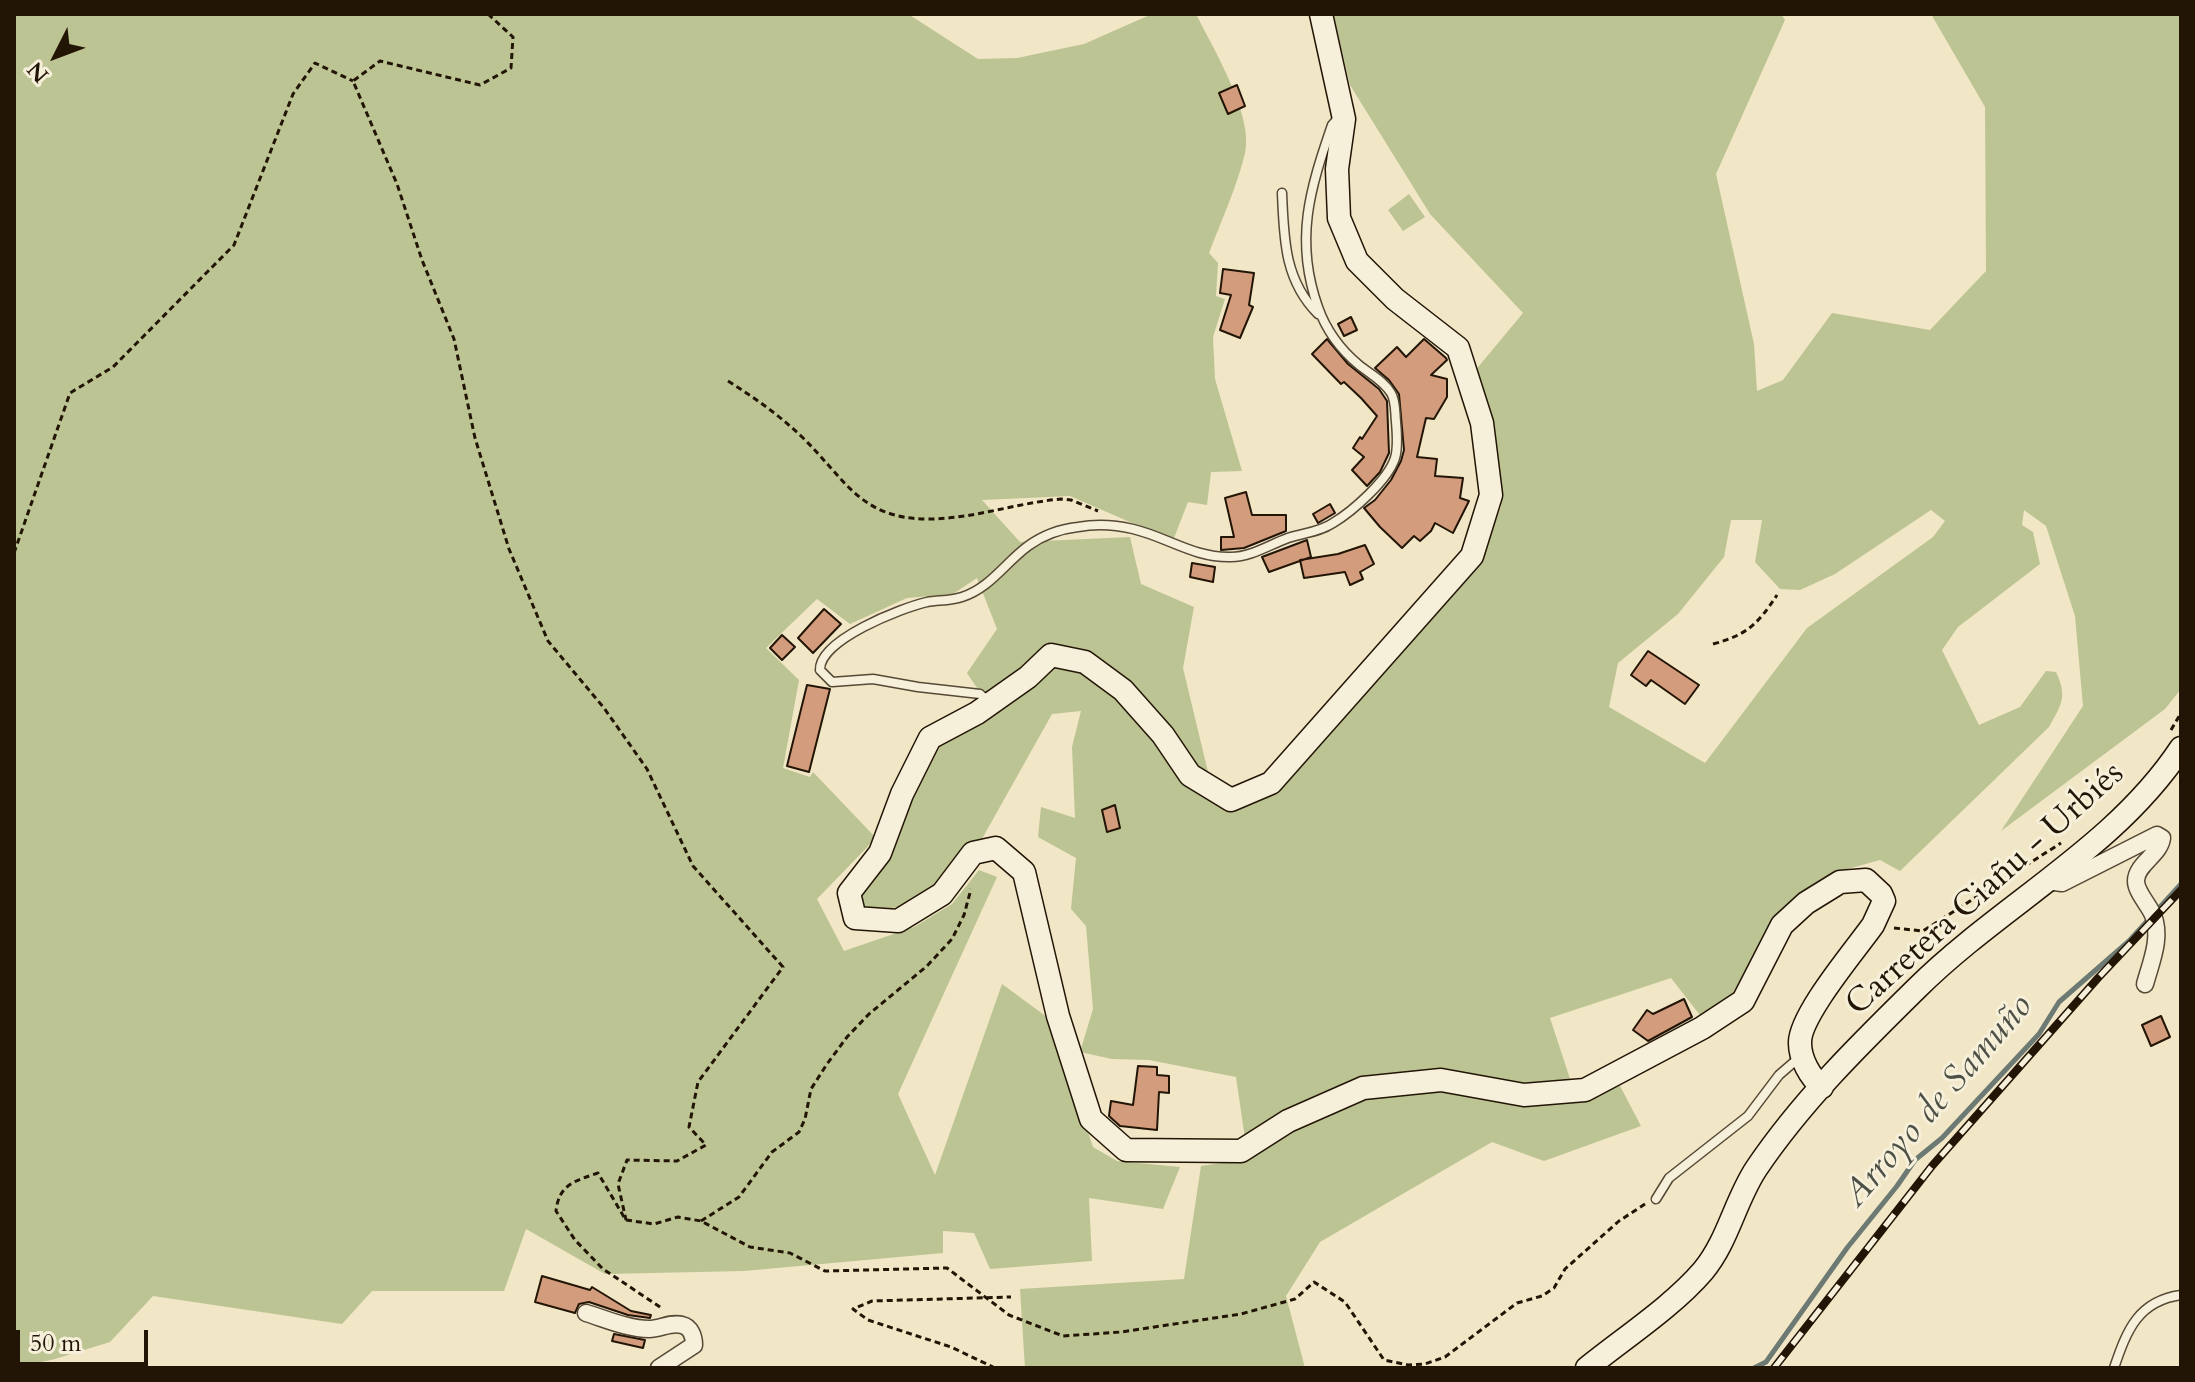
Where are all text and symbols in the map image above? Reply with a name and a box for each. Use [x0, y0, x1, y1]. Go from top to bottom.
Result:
north arrow [16, 16, 96, 96]
text: N [21, 55, 56, 89]
street label: Carretera Ciañu - Urbiés [1839, 754, 2133, 1026]
water label: Arroyo de Samuño [1835, 987, 2043, 1217]
scale bar [20, 1314, 152, 1364]
text: 50 m [30, 1327, 81, 1360]

